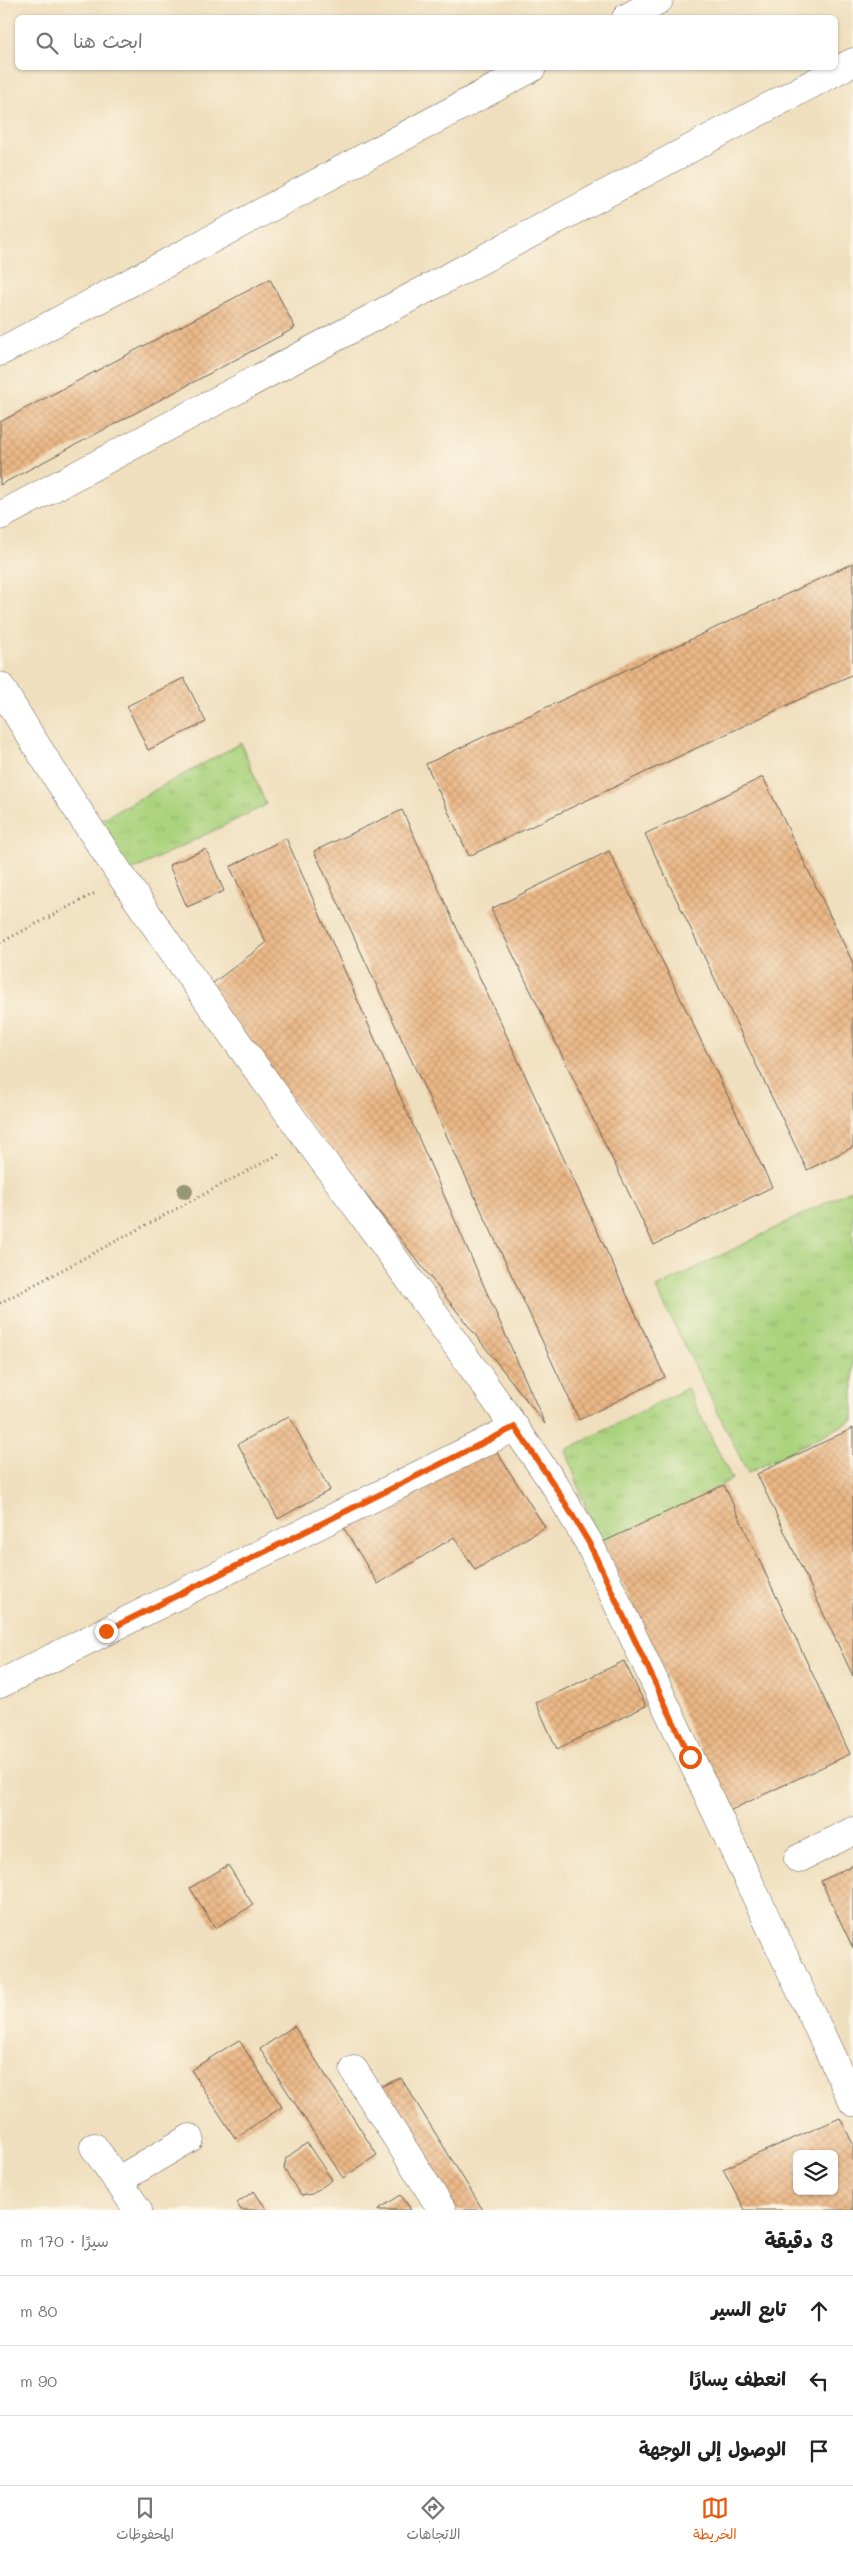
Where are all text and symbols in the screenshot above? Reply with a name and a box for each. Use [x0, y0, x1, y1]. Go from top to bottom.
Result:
search box [15, 15, 838, 70]
text: ابحث هنا [73, 28, 143, 53]
icon: search [33, 29, 61, 57]
route end [95, 1620, 118, 1643]
route start [679, 1746, 702, 1769]
map controls [793, 2150, 838, 2195]
button: layers [793, 2150, 838, 2195]
text: 3 دقيقة [764, 2226, 833, 2253]
text: سيرًا · 170 m [20, 2230, 109, 2251]
text: تابع السير [711, 2296, 786, 2321]
icon: ahead [805, 2297, 833, 2325]
text: 80 m [20, 2300, 57, 2321]
text: انعطف يسارًا [689, 2366, 786, 2391]
icon: left [805, 2367, 833, 2395]
text: 90 m [20, 2370, 57, 2391]
text: الوصول إلى الوجهة [639, 2436, 786, 2461]
icon: arrive [805, 2437, 833, 2465]
tab: المحفوظات [116, 2494, 174, 2547]
tab: الاتجاهات [406, 2494, 461, 2547]
tab: الخريطة [693, 2494, 737, 2547]

